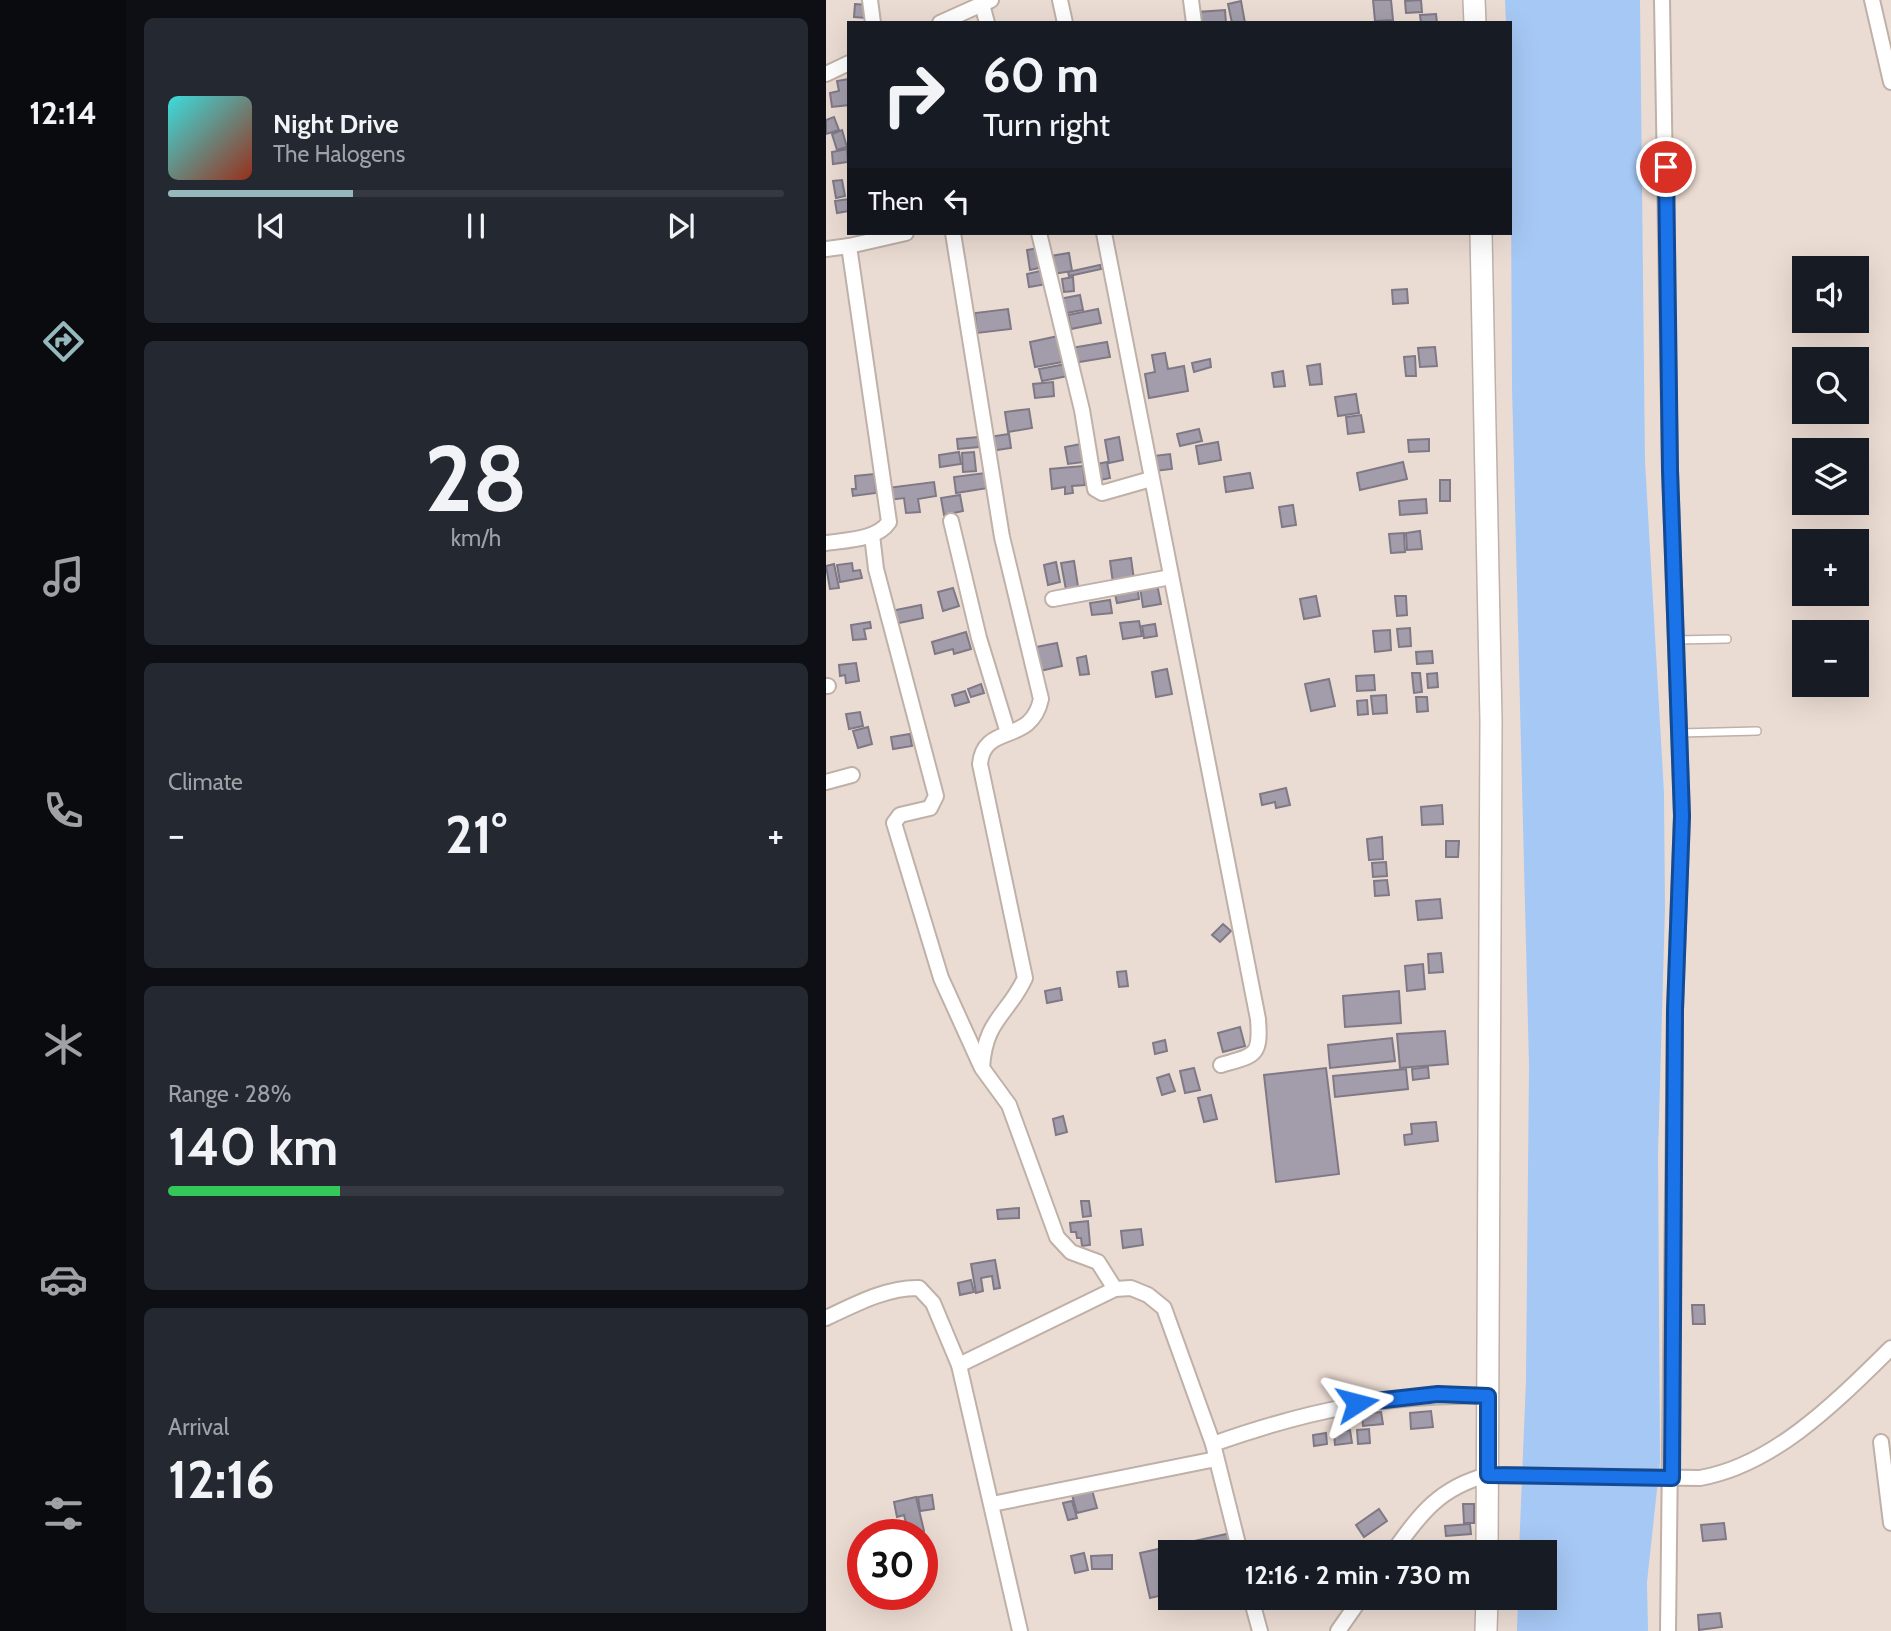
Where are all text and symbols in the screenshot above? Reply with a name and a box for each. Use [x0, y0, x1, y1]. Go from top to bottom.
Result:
text: 60 m [983, 45, 1099, 104]
icon: right [868, 49, 959, 140]
text: 12:14 [29, 93, 97, 132]
text: Turn right [983, 105, 1110, 144]
text: Night Drive [273, 108, 399, 140]
pin [1636, 137, 1696, 197]
text: The Halogens [273, 140, 405, 168]
icon: arrive [1647, 148, 1685, 186]
icon: left [938, 182, 976, 220]
text: Then [868, 185, 924, 217]
icon: previous [252, 207, 290, 245]
icon: pause [457, 207, 495, 245]
icon: next [662, 207, 700, 245]
map controls [1792, 256, 1869, 697]
button: sound [1792, 256, 1869, 333]
icon: directions [39, 317, 88, 366]
button: search [1792, 347, 1869, 424]
text: 28 [424, 423, 528, 534]
button: layers [1792, 438, 1869, 515]
text: km/h [451, 524, 501, 552]
button: + [1792, 529, 1869, 606]
icon: music [39, 552, 88, 601]
button: − [1792, 620, 1869, 697]
text: Climate [168, 768, 243, 796]
icon: phone [39, 786, 88, 835]
text: 21° [445, 803, 507, 866]
text: − [168, 811, 185, 858]
text: + [767, 811, 784, 858]
icon: climate [39, 1020, 88, 1069]
text: Range · 28% [168, 1080, 291, 1108]
text: 140 km [168, 1115, 338, 1178]
icon: car [39, 1255, 88, 1304]
position arrow [1320, 1366, 1394, 1440]
text: Arrival [168, 1413, 229, 1441]
text: 12:16 [168, 1448, 275, 1511]
icon: filters [39, 1489, 88, 1538]
speed limit sign: 30 [847, 1519, 938, 1610]
text: 12:16 · 2 min · 730 m [1245, 1559, 1470, 1591]

